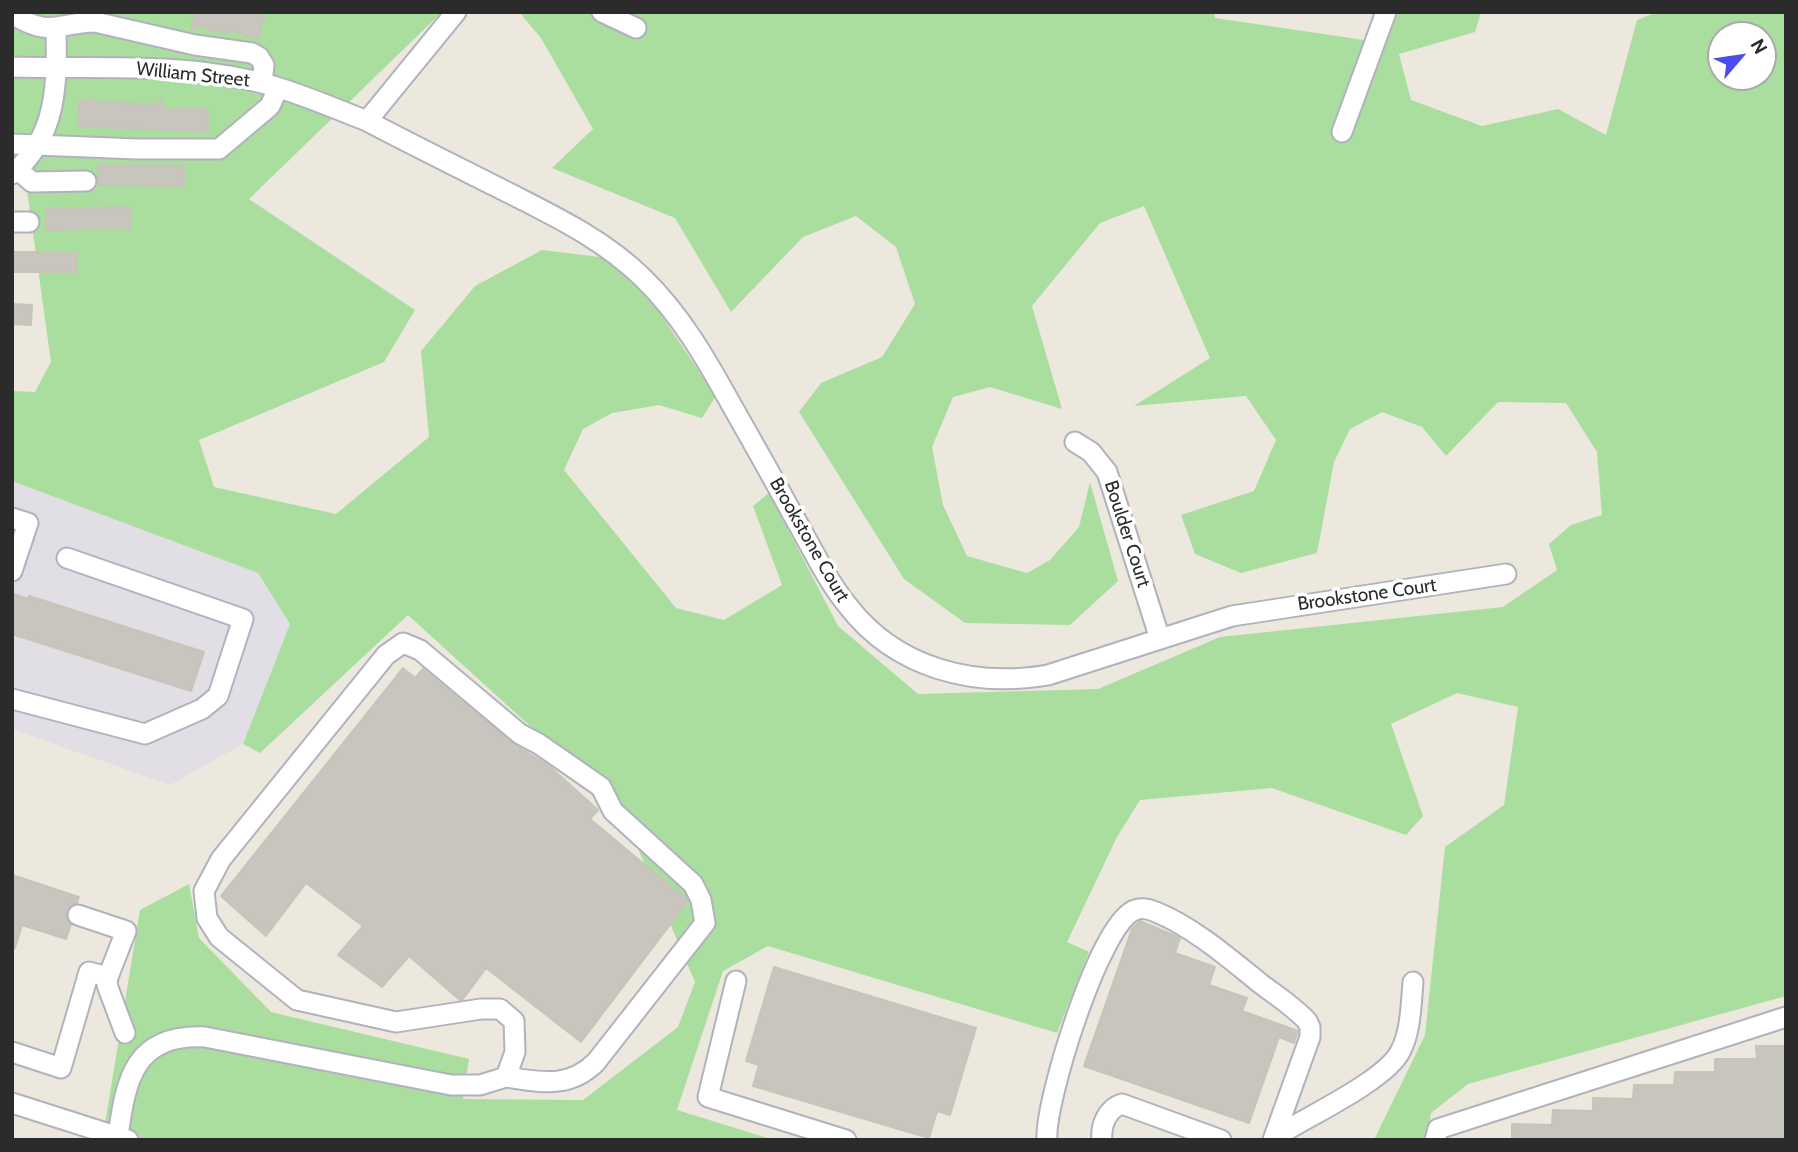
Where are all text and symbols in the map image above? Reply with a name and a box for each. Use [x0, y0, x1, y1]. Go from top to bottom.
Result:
north arrow [1707, 21, 1777, 91]
text: N [1746, 35, 1772, 58]
street label: William Street [135, 58, 251, 92]
street label: Brookstone Court [764, 474, 854, 606]
street label: Boulder Court [1099, 478, 1155, 590]
street label: Brookstone Court [1296, 574, 1438, 616]

